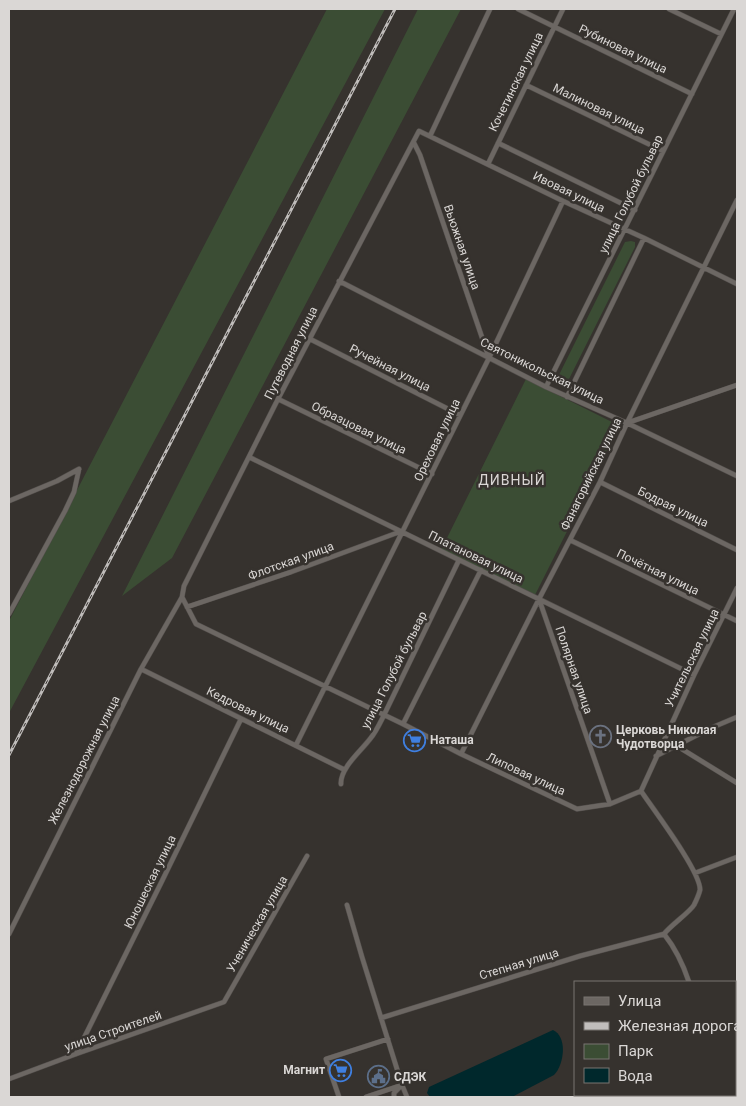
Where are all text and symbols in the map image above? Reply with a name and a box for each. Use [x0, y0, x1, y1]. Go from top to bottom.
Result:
street label: Рубиновая улица [577, 22, 669, 76]
street label: Кочетинская улица [486, 30, 546, 134]
street label: Малиновая улица [551, 81, 647, 137]
street label: улица Голубой бульвар [596, 132, 666, 255]
street label: Ивовая улица [531, 169, 607, 215]
street label: Вьюжная улица [441, 203, 483, 291]
street label: Путеводная улица [262, 304, 320, 402]
street label: Святоникольская улица [478, 335, 606, 407]
street label: Ручейная улица [347, 342, 433, 394]
street label: Ореховая улица [411, 397, 463, 483]
street label: Образцовая улица [309, 399, 409, 457]
street label: Фанагорийская улица [558, 415, 624, 533]
district label: ДИВНЫЙ [478, 472, 546, 488]
street label: Бодрая улица [635, 484, 711, 530]
street label: Платановая улица [426, 528, 526, 586]
street label: Флотская улица [246, 539, 336, 583]
street label: Почётная улица [615, 546, 701, 598]
street label: Учительская улица [662, 606, 722, 710]
street label: улица Голубой бульвар [358, 609, 430, 731]
street label: Полярная улица [552, 624, 596, 716]
street label: Кедровая улица [204, 684, 292, 736]
street label: Железнодорожная улица [45, 693, 123, 827]
place label: Церковь Николая Чудотворца [616, 723, 716, 751]
church icon: Церковь Николая Чудотворца [588, 725, 612, 749]
supermarket icon: Наташа [402, 728, 426, 752]
place label: Наташа [430, 733, 474, 747]
street label: Липовая улица [484, 750, 568, 798]
street label: Юношеская улица [121, 833, 179, 931]
street label: Ученическая улица [224, 873, 290, 975]
street label: Степная улица [478, 945, 560, 983]
legend [574, 981, 736, 1096]
text: Улица [618, 992, 661, 1010]
street label: улица Строителей [63, 1008, 164, 1054]
text: Железная дорога [618, 1017, 741, 1035]
text: Парк [618, 1042, 653, 1060]
supermarket icon: Магнит [329, 1058, 353, 1082]
place label: Магнит [283, 1063, 325, 1077]
public building icon: СДЭК [366, 1065, 390, 1089]
text: Вода [618, 1067, 653, 1085]
place label: СДЭК [394, 1070, 427, 1084]

